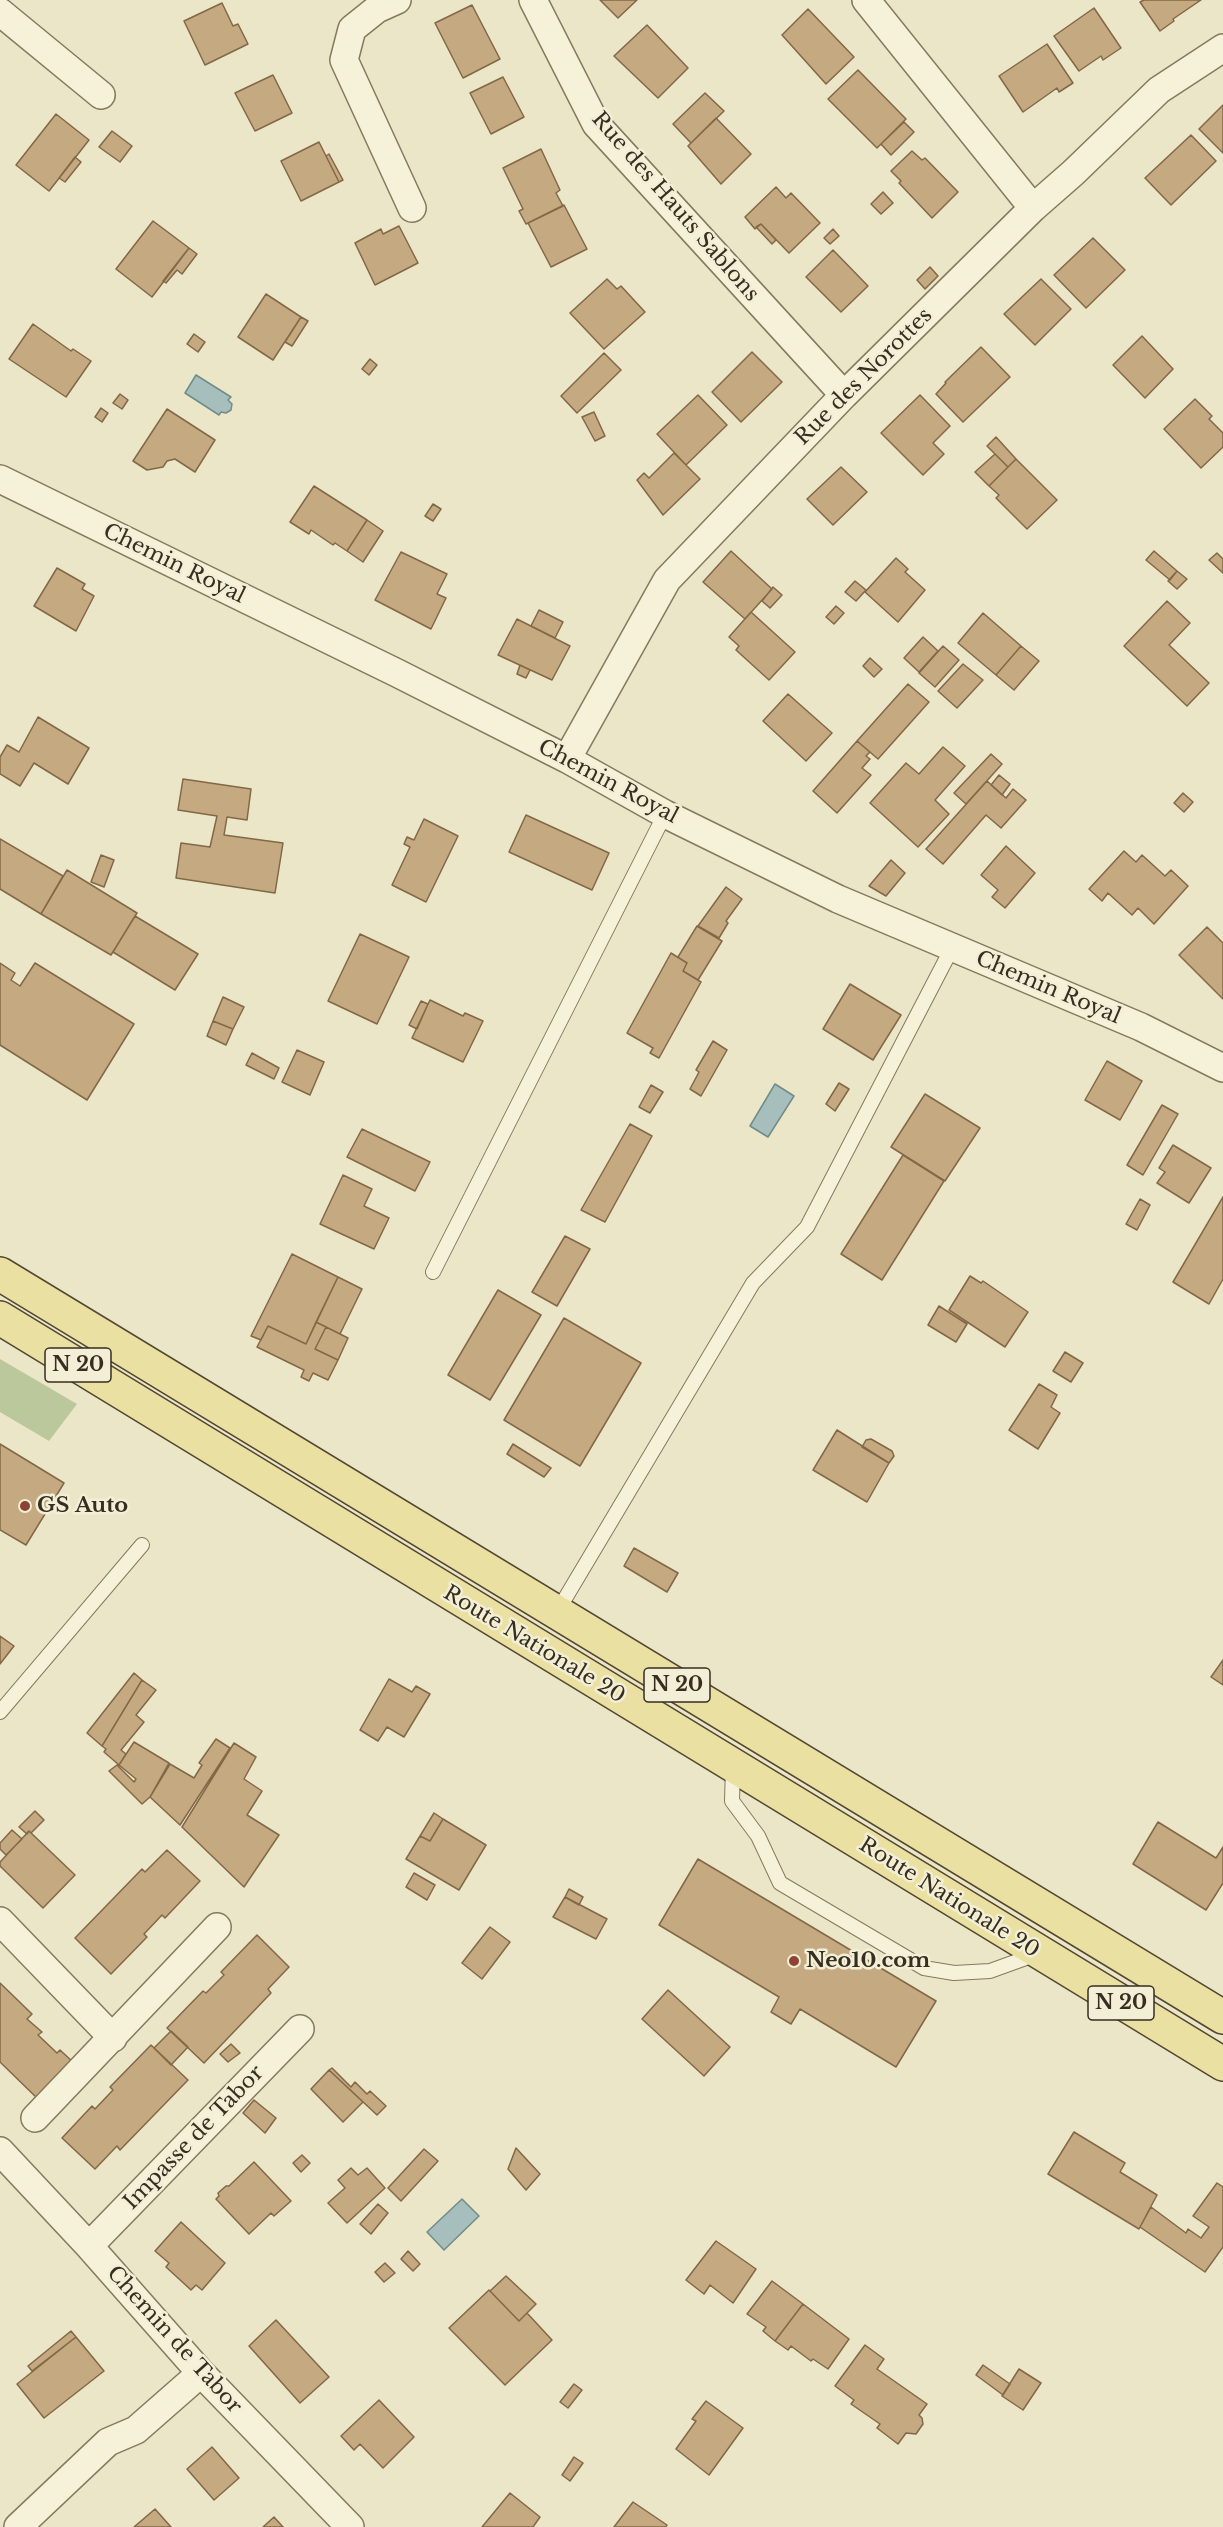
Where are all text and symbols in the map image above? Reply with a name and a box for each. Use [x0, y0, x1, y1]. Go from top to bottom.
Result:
street label: Rue des Hauts Sablons [586, 107, 764, 307]
street label: Rue des Norottes [790, 303, 938, 451]
street label: Chemin Royal [99, 519, 249, 609]
street label: Chemin Royal [534, 735, 682, 829]
street label: Chemin Royal [972, 946, 1124, 1030]
road number: N 20 [45, 1348, 111, 1382]
place label: GS Auto [37, 1493, 128, 1519]
marker: GS Auto [18, 1499, 32, 1513]
street label: Route Nationale 20 [438, 1581, 630, 1709]
road number: N 20 [644, 1668, 710, 1702]
street label: Route Nationale 20 [854, 1832, 1044, 1964]
place label: Neo10.com [806, 1948, 930, 1974]
marker: Neo10.com [787, 1954, 801, 1968]
road number: N 20 [1088, 1986, 1154, 2020]
street label: Impasse de Tabor [119, 2061, 269, 2215]
street label: Chemin de Tabor [101, 2261, 247, 2419]

